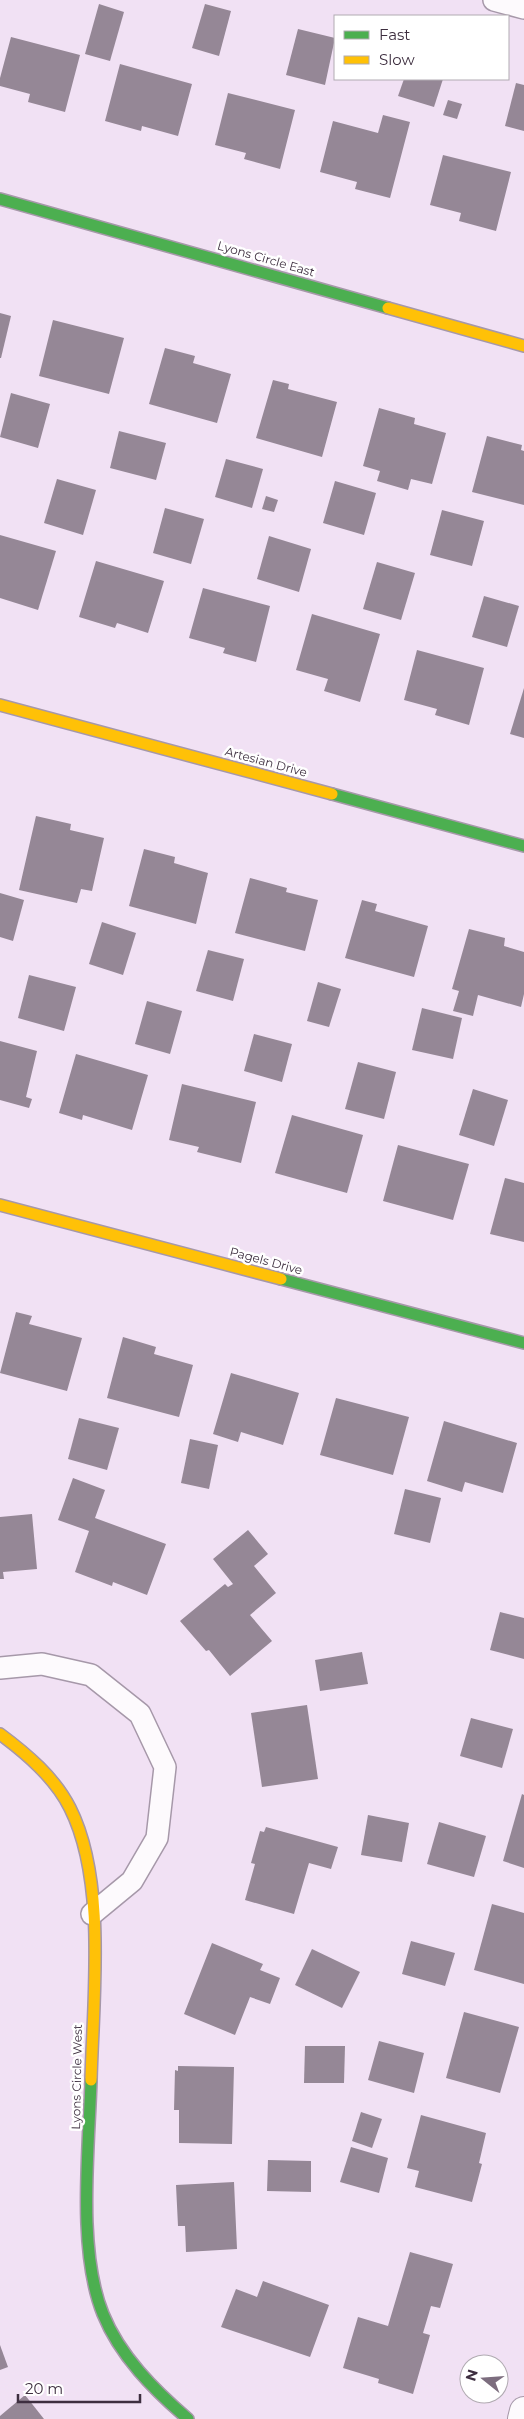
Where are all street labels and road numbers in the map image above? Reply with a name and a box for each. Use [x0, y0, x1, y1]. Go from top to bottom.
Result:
street label: Lyons Circle East [216, 237, 317, 280]
street label: Artesian Drive [223, 743, 309, 780]
street label: Pagels Drive [228, 1244, 304, 1277]
street label: Lyons Circle West [68, 2024, 85, 2130]

